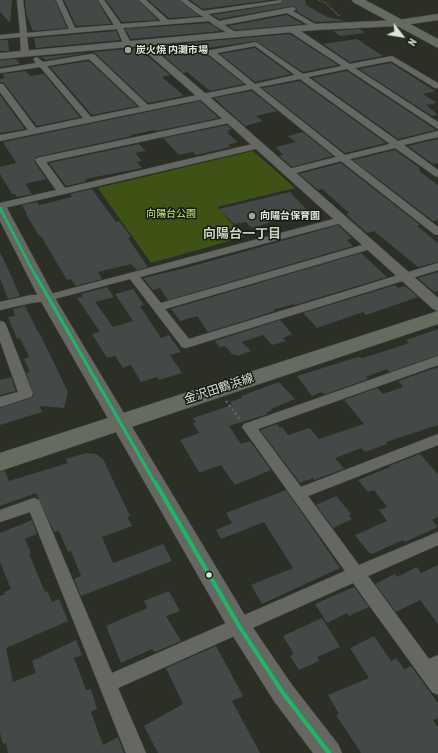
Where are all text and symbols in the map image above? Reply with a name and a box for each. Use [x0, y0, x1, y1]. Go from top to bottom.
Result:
north arrow [382, 16, 422, 56]
text: N [405, 36, 420, 48]
place label: 炭火焼 内灘市場 [136, 44, 208, 56]
marker: 炭火焼 内灘市場 [123, 45, 133, 55]
park label: 向陽台公園 [146, 208, 196, 220]
place label: 向陽台保育園 [260, 210, 320, 222]
marker: 向陽台保育園 [247, 211, 257, 221]
district label: 向陽台一丁目 [203, 226, 281, 242]
street label: 金沢田鶴浜線 [183, 371, 255, 407]
unlabelled marker [204, 570, 214, 580]

